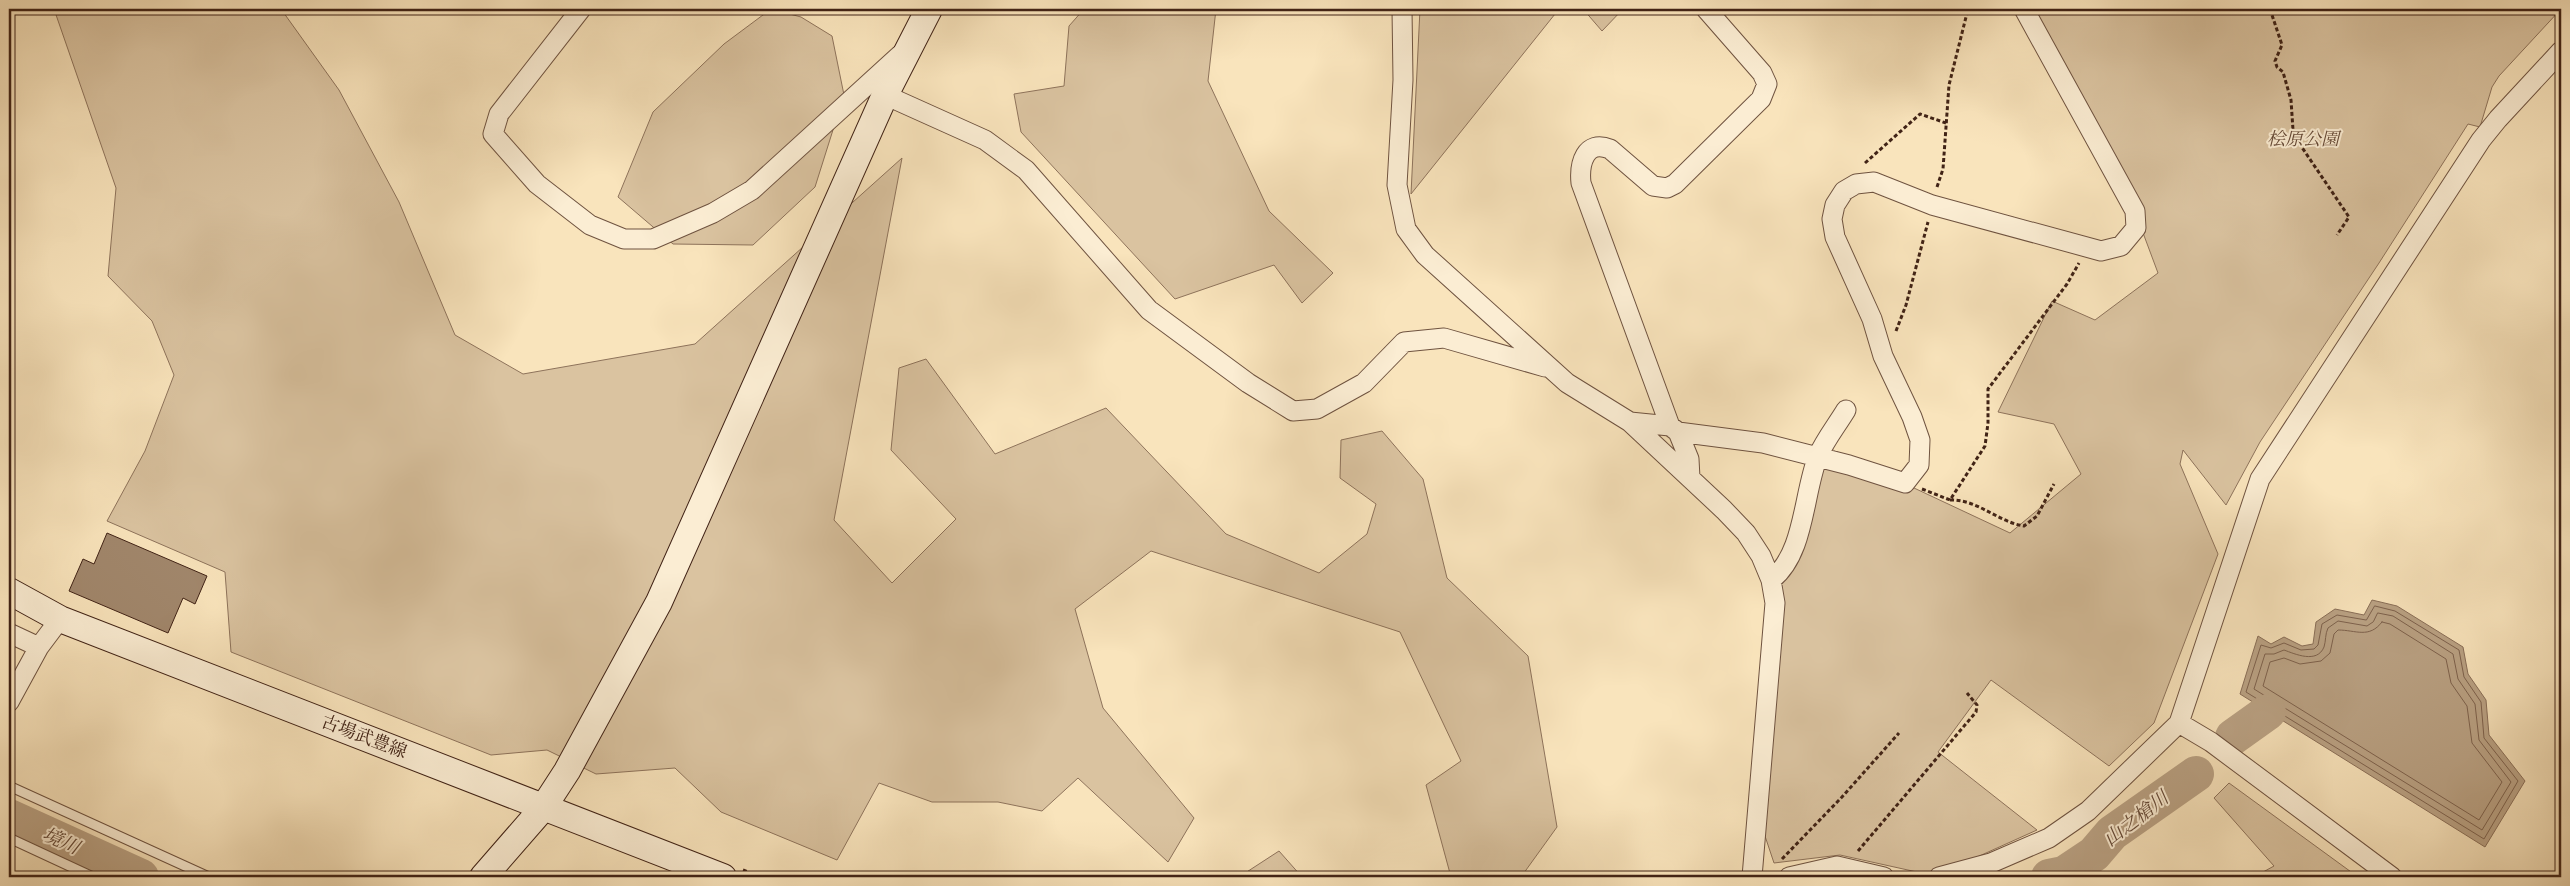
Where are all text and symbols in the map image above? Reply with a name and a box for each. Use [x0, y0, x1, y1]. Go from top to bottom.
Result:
park label: 桧原公園 [2267, 128, 2342, 151]
street label: 古場武豊線 [318, 710, 410, 764]
water label: 山之槍川 [2099, 785, 2175, 852]
water label: 境川 [39, 822, 85, 861]

